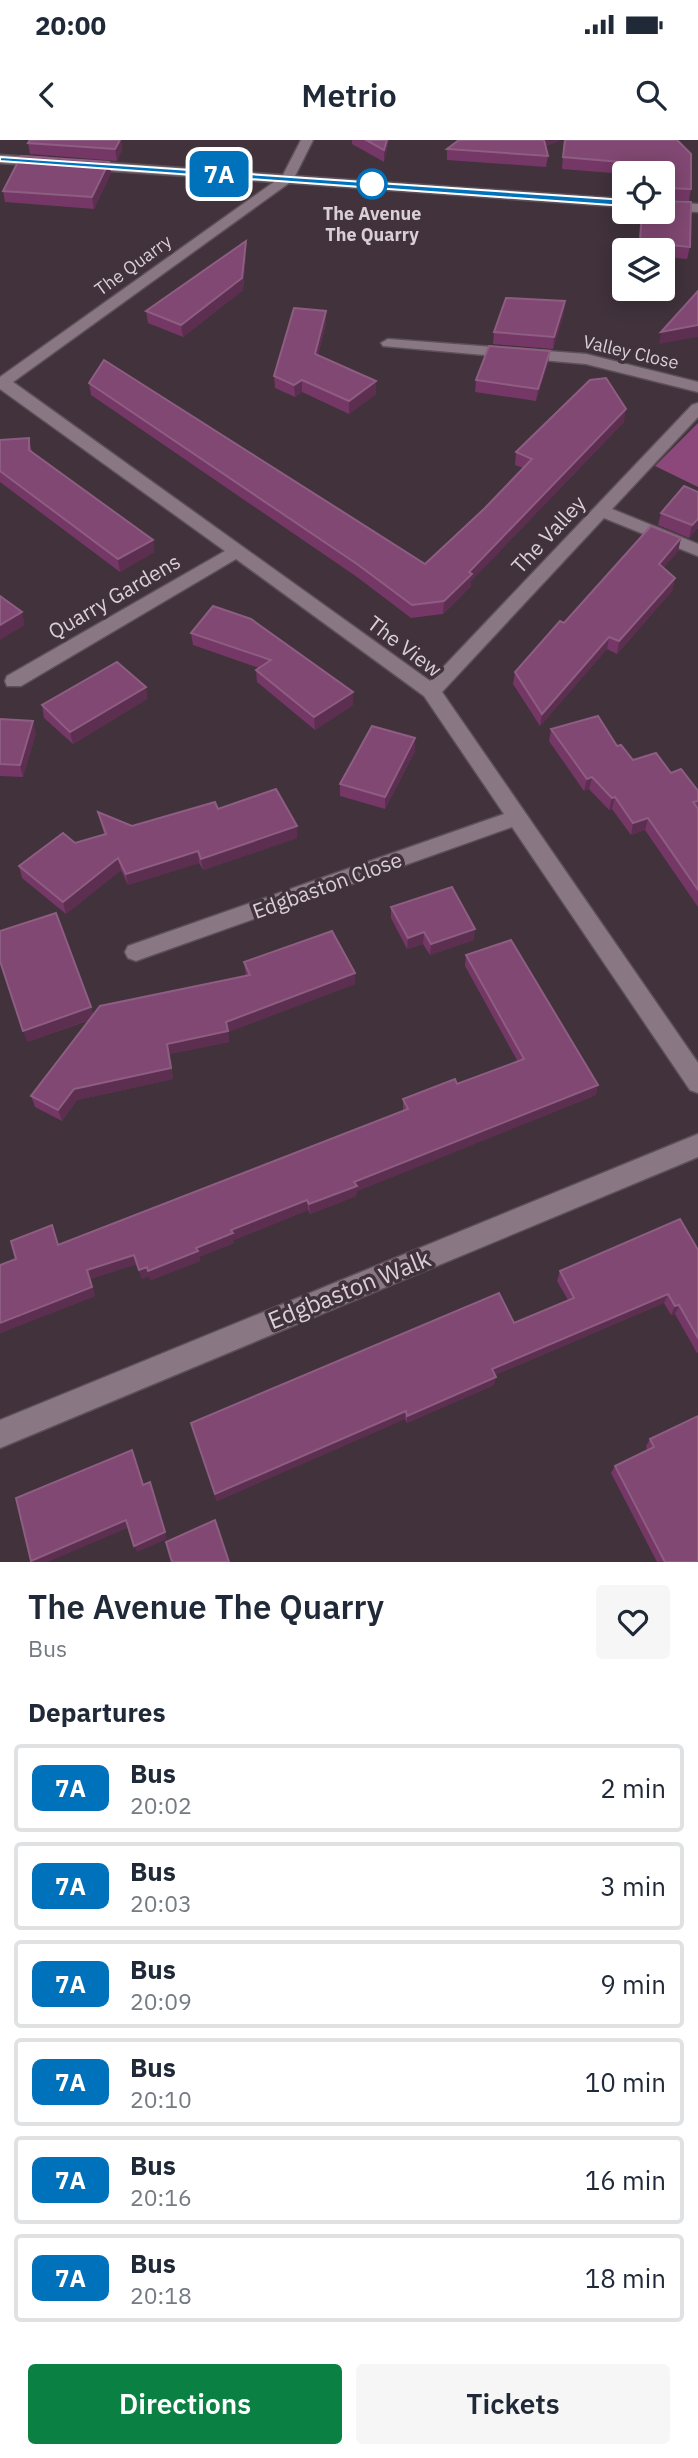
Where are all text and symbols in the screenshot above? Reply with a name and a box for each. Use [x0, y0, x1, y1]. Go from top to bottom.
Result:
text: 20:00 [35, 8, 106, 42]
text: Metrio [301, 74, 397, 116]
icon: back [28, 76, 66, 114]
icon: search [632, 76, 670, 114]
line badge: 7A [188, 151, 250, 197]
text: 7A [204, 158, 234, 190]
map controls [612, 161, 675, 301]
button: locate [612, 161, 675, 224]
marker: The Avenue The Quarry [357, 169, 387, 199]
place label: The Avenue The Quarry [323, 202, 421, 246]
street label: The Quarry [90, 229, 176, 301]
button: layers [612, 238, 675, 301]
street label: Valley Close [581, 330, 681, 374]
street label: The Valley [505, 489, 592, 579]
street label: Quarry Gardens [43, 547, 185, 645]
street label: The View [362, 609, 448, 683]
street label: Edgbaston Close [248, 845, 406, 925]
street label: Edgbaston Walk [263, 1242, 435, 1336]
text: The Avenue The Quarry [28, 1585, 384, 1628]
button: heart [596, 1585, 670, 1659]
text: Bus [28, 1633, 67, 1663]
text: Departures [28, 1695, 166, 1729]
text: Bus [130, 1756, 176, 1790]
text: 2 min [600, 1771, 666, 1805]
text: 7A [55, 1772, 86, 1804]
text: 20:02 [130, 1790, 192, 1820]
text: Bus [130, 1854, 176, 1888]
text: 3 min [600, 1869, 666, 1903]
text: 7A [55, 1870, 86, 1902]
text: 20:03 [130, 1888, 192, 1918]
text: Bus [130, 1952, 176, 1986]
text: 9 min [600, 1967, 666, 2001]
text: 7A [55, 1968, 86, 2000]
text: 20:09 [130, 1986, 192, 2016]
text: Bus [130, 2050, 176, 2084]
text: 10 min [585, 2065, 666, 2099]
text: 7A [55, 2066, 86, 2098]
text: 20:10 [130, 2084, 192, 2114]
text: Bus [130, 2148, 176, 2182]
text: 16 min [585, 2163, 666, 2197]
text: 7A [55, 2164, 86, 2196]
text: 20:16 [130, 2182, 192, 2212]
text: Bus [130, 2246, 176, 2280]
text: 18 min [585, 2261, 666, 2295]
text: 7A [55, 2262, 86, 2294]
text: 20:18 [130, 2280, 192, 2310]
button: Directions [28, 2364, 342, 2444]
button: Tickets [356, 2364, 670, 2444]

